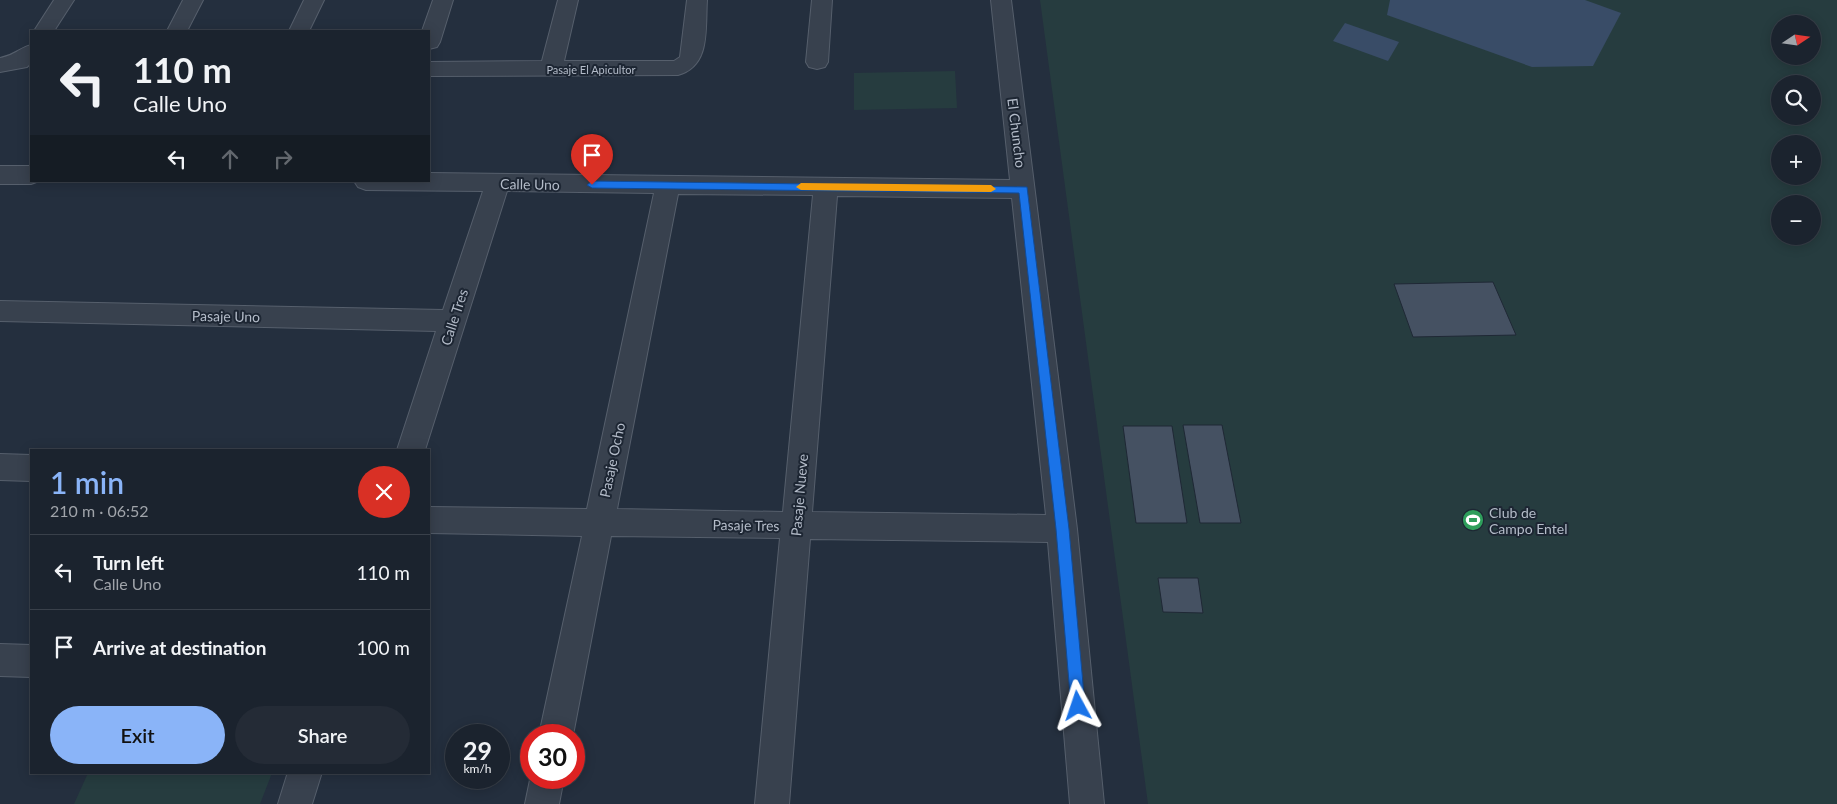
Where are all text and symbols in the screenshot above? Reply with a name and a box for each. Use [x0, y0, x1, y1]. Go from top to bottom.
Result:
north arrow [1771, 15, 1821, 65]
map controls [1771, 15, 1821, 245]
text: 110 m [133, 48, 232, 90]
icon: left [50, 50, 115, 115]
street label: Pasaje El Apicultor [546, 63, 636, 76]
button: search [1771, 75, 1821, 125]
text: Calle Uno [133, 90, 227, 117]
street label: El Chuncho [1004, 97, 1030, 169]
pin [571, 134, 613, 185]
button: + [1771, 135, 1821, 185]
icon: arrive [578, 141, 606, 169]
icon: left [163, 145, 191, 173]
icon: ahead [216, 145, 244, 173]
icon: right [269, 145, 297, 173]
street label: Calle Uno [500, 175, 560, 193]
button: − [1771, 195, 1821, 245]
street label: Calle Tres [437, 287, 471, 347]
street label: Pasaje Uno [192, 307, 260, 325]
street label: Pasaje Ocho [596, 421, 628, 499]
street label: Pasaje Nueve [787, 453, 811, 537]
text: 1 min [50, 464, 124, 500]
button: close [358, 466, 410, 518]
text: 210 m · 06:52 [50, 501, 149, 520]
place label: Club de Campo Entel [1489, 504, 1567, 537]
sports icon: Club de Campo Entel [1461, 508, 1485, 532]
street label: Pasaje Tres [712, 516, 780, 534]
text: Turn left [93, 551, 164, 574]
icon: left [50, 558, 78, 586]
text: 110 m [356, 561, 410, 584]
text: Calle Uno [93, 574, 161, 593]
icon: arrive [50, 633, 78, 661]
text: Arrive at destination [93, 636, 266, 659]
text: 100 m [356, 636, 410, 659]
position arrow [1051, 679, 1103, 731]
button: Exit [50, 706, 225, 764]
button: Share [235, 706, 410, 764]
speed limit sign: 30 [520, 724, 585, 789]
text: 29 [463, 735, 492, 765]
text: km/h [463, 761, 492, 776]

